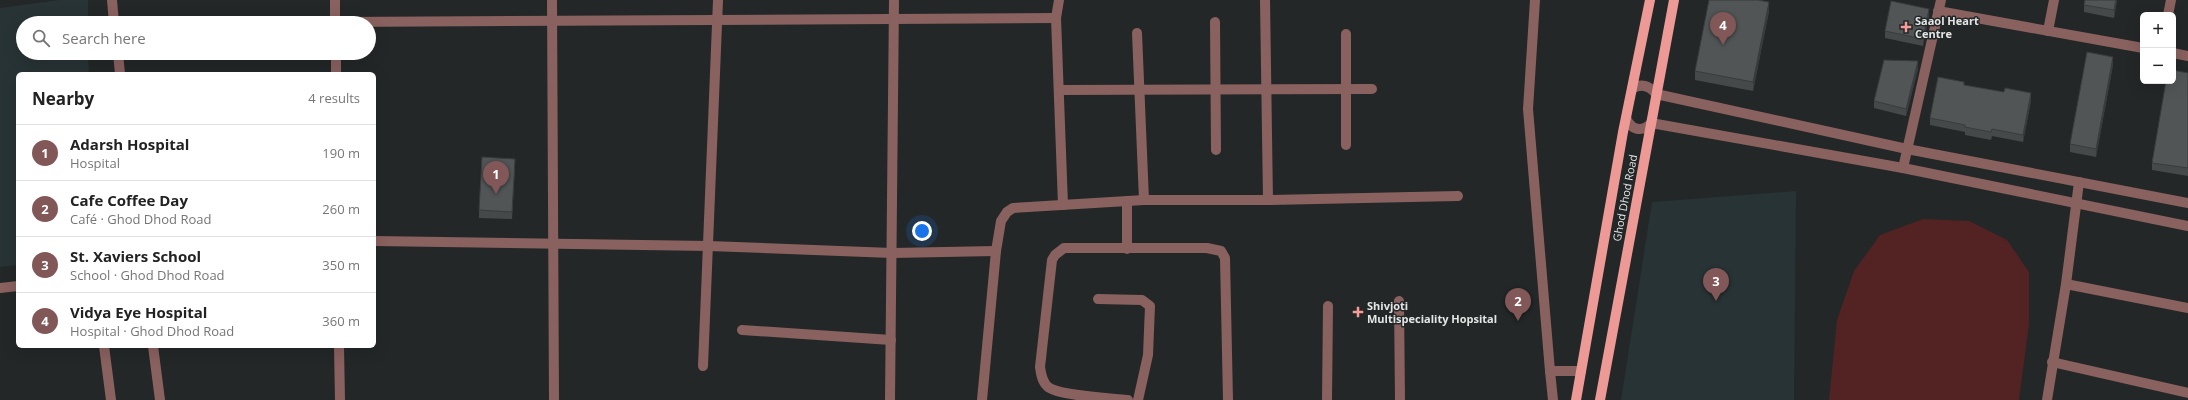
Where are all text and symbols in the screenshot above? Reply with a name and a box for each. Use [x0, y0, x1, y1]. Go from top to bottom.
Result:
pin: 4 [1710, 12, 1736, 45]
map controls [2140, 12, 2176, 84]
button: + [2140, 12, 2176, 48]
place label: Saaol Heart Centre [1915, 13, 1979, 41]
search box [16, 16, 376, 60]
marker: Saaol Heart Centre [1900, 21, 1912, 33]
icon: search [30, 27, 52, 49]
text: Search here [62, 28, 146, 48]
button: − [2140, 48, 2176, 84]
text: Nearby [32, 87, 94, 110]
text: 4 results [308, 89, 360, 107]
text: Adarsh Hospital [70, 134, 189, 154]
text: 1 [41, 144, 49, 162]
text: 190 m [322, 144, 360, 162]
street label: Ghod Dhod Road [1609, 153, 1640, 243]
text: Hospital [70, 154, 120, 172]
pin: 1 [483, 161, 509, 194]
text: Cafe Coffee Day [70, 190, 188, 210]
text: 2 [41, 200, 49, 218]
text: 260 m [322, 200, 360, 218]
text: Café · Ghod Dhod Road [70, 210, 211, 228]
your location [912, 221, 932, 241]
text: St. Xaviers School [70, 246, 201, 266]
text: 3 [41, 256, 49, 274]
text: 350 m [322, 256, 360, 274]
text: School · Ghod Dhod Road [70, 266, 225, 284]
pin: 3 [1703, 268, 1729, 301]
pin: 2 [1505, 288, 1531, 321]
place label: Shivjoti Multispeciality Hopsital [1367, 298, 1497, 326]
text: Vidya Eye Hospital [70, 302, 207, 322]
marker: Shivjoti Multispeciality Hopsital [1352, 306, 1364, 318]
text: 4 [41, 312, 49, 330]
text: 360 m [322, 312, 360, 330]
text: Hospital · Ghod Dhod Road [70, 322, 234, 340]

